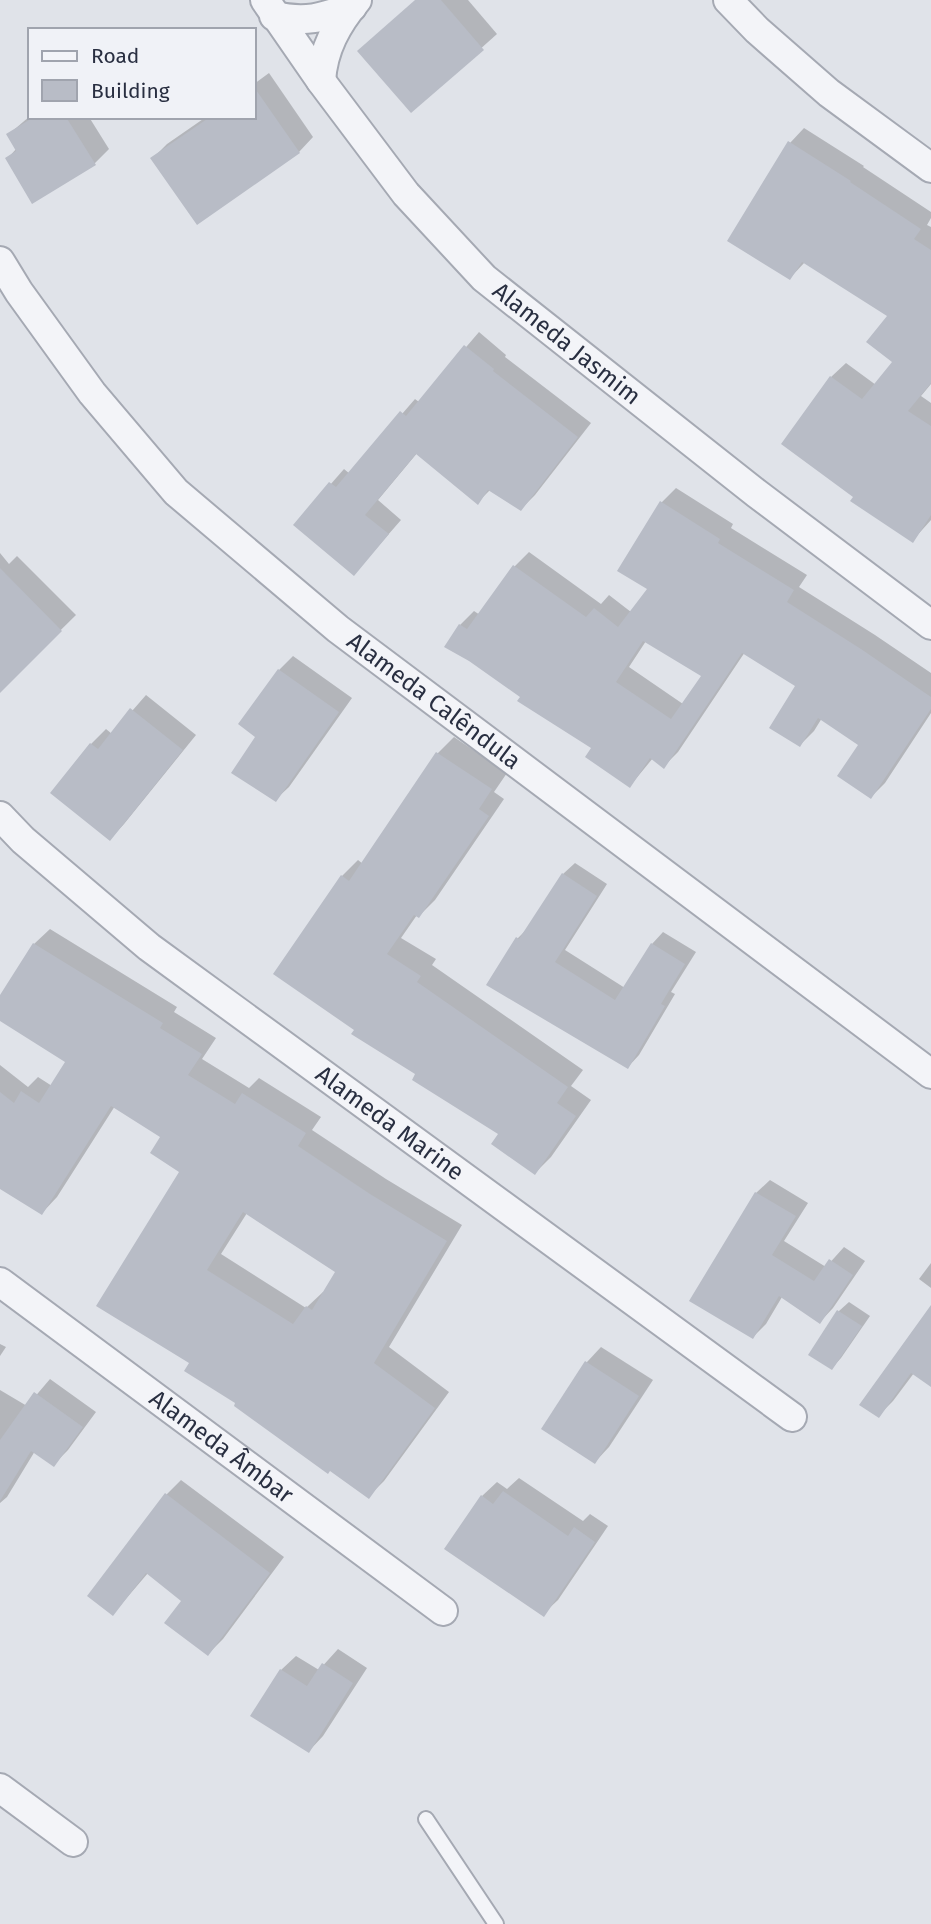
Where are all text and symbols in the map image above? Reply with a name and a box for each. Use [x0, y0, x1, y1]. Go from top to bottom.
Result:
legend [28, 28, 256, 119]
text: Road [91, 43, 139, 69]
text: Building [91, 78, 170, 104]
street label: Alameda Jasmim [487, 276, 646, 410]
street label: Alameda Calêndula [342, 627, 526, 775]
street label: Alameda Marine [311, 1060, 469, 1186]
street label: Alameda Âmbar [144, 1384, 300, 1509]

